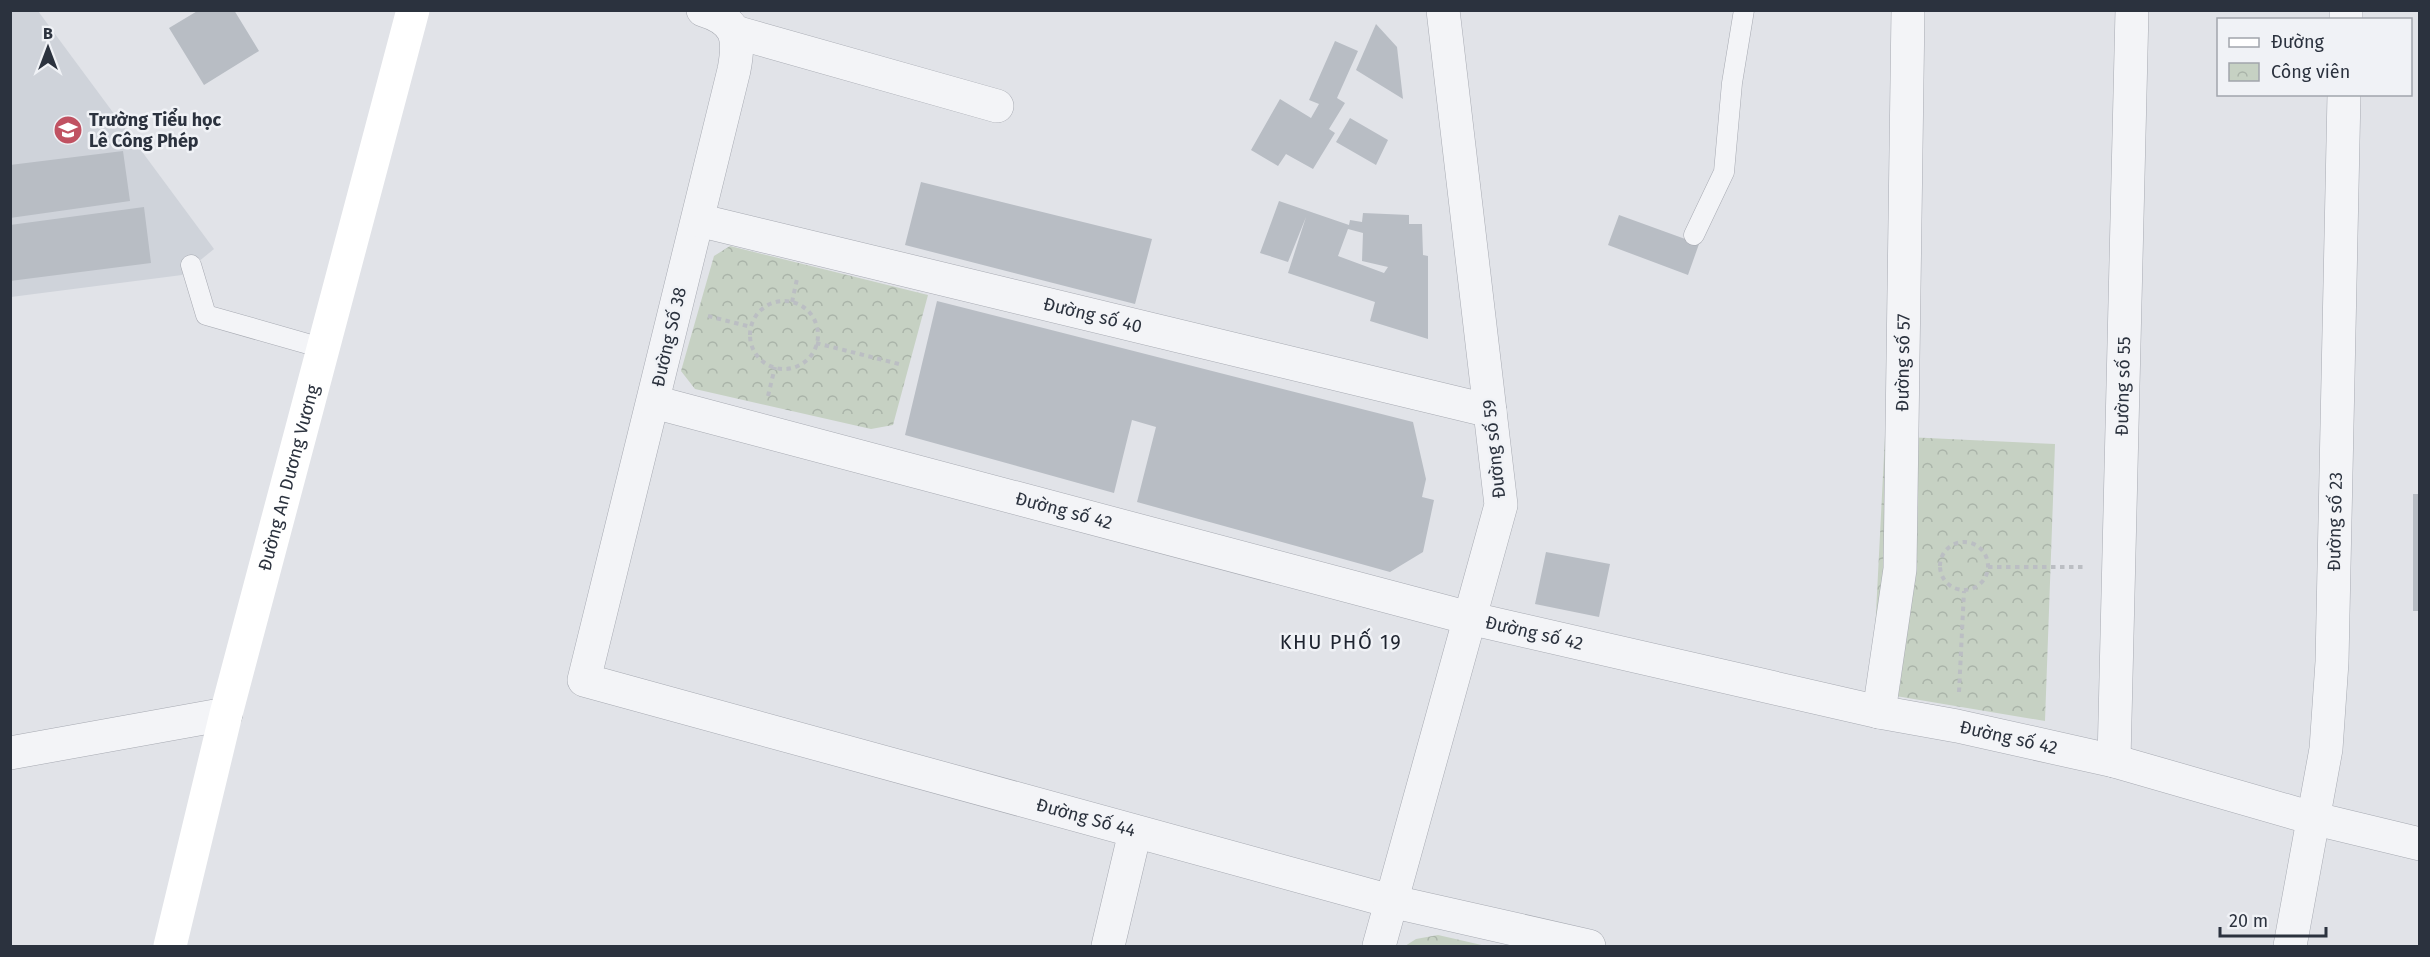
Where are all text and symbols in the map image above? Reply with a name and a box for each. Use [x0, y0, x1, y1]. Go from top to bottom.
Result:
north arrow [18, 18, 78, 78]
legend [2217, 18, 2412, 96]
text: B [43, 24, 53, 43]
text: Đường [2271, 31, 2325, 53]
text: Công viên [2271, 61, 2350, 83]
place label: Trường Tiểu học Lê Công Phép [89, 107, 222, 152]
school or university icon: Trường Tiểu học Lê Công Phép [52, 114, 84, 146]
street label: Đường Số 38 [647, 285, 691, 389]
street label: Đường số 40 [1041, 293, 1144, 338]
street label: Đường số 57 [1891, 313, 1915, 412]
street label: Đường số 55 [2111, 336, 2135, 436]
street label: Đường An Dương Vương [253, 382, 324, 573]
street label: Đường số 59 [1478, 398, 1510, 500]
street label: Đường số 23 [2323, 472, 2347, 571]
street label: Đường số 42 [1013, 487, 1115, 534]
street label: Đường số 42 [1483, 611, 1585, 655]
district label: KHU PHỐ 19 [1280, 627, 1402, 654]
street label: Đường số 42 [1958, 716, 2060, 759]
street label: Đường Số 44 [1034, 793, 1138, 842]
scale bar [2220, 900, 2326, 938]
text: 20 m [2229, 910, 2268, 932]

